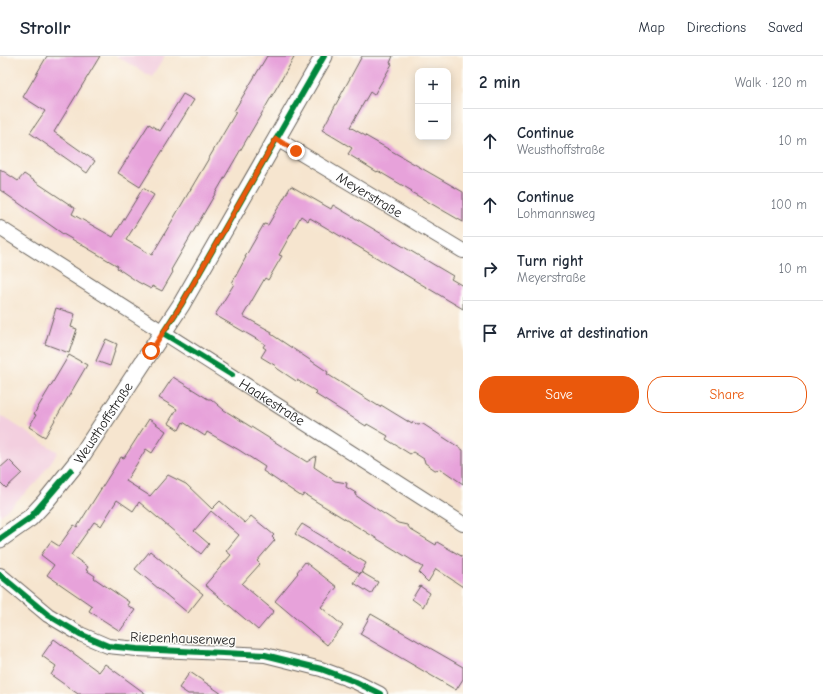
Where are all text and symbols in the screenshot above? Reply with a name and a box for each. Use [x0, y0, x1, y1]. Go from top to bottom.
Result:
text: Strollr [20, 17, 70, 39]
text: Map [638, 19, 665, 36]
text: Directions [687, 19, 746, 36]
text: Saved [768, 19, 803, 36]
map controls [415, 68, 451, 140]
button: + [415, 68, 451, 104]
text: 2 min [479, 73, 520, 92]
text: Walk · 120 m [735, 75, 807, 90]
button: − [415, 104, 451, 140]
text: Continue [517, 124, 574, 142]
icon: ahead [479, 130, 501, 152]
text: 10 m [779, 133, 807, 148]
route end [287, 142, 305, 160]
text: Weusthoffstraße [517, 142, 605, 157]
street label: Meyerstraße [333, 169, 405, 222]
text: Continue [517, 188, 574, 206]
icon: ahead [479, 194, 501, 216]
text: 100 m [771, 197, 807, 212]
text: Lohmannsweg [517, 206, 595, 221]
text: Turn right [517, 252, 583, 270]
icon: right [479, 258, 501, 280]
text: 10 m [779, 261, 807, 276]
text: Meyerstraße [517, 270, 586, 285]
icon: arrive [479, 322, 501, 344]
text: Arrive at destination [517, 324, 648, 342]
route start [142, 342, 160, 360]
street label: Haakestraße [236, 375, 308, 430]
button: Save [479, 376, 639, 413]
button: Share [647, 376, 807, 413]
street label: Weusthoffstraße [70, 379, 137, 467]
street label: Riepenhausenweg [130, 628, 236, 649]

